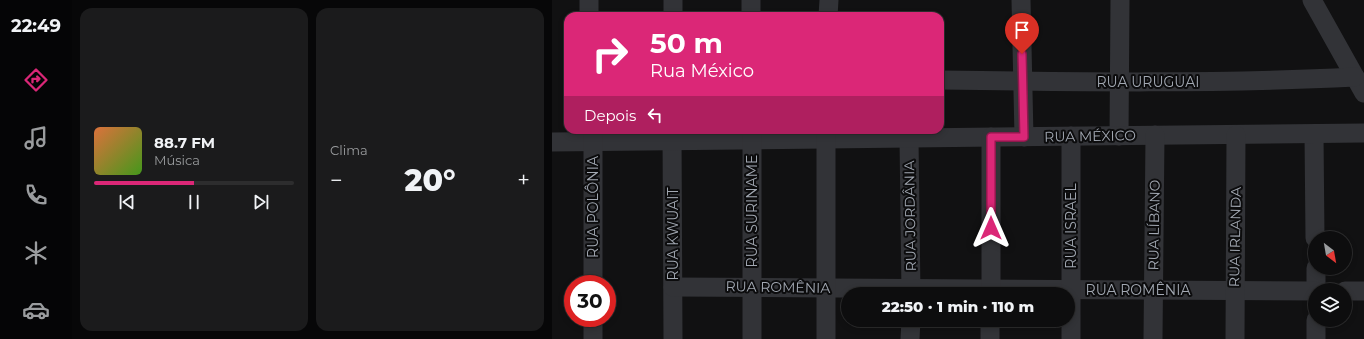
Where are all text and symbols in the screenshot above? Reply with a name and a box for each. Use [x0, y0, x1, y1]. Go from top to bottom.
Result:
pin [1005, 13, 1039, 54]
text: 22:49 [11, 15, 61, 37]
icon: arrive [1011, 19, 1033, 41]
text: 50 m [650, 26, 723, 60]
icon: right [584, 28, 636, 80]
text: Rua México [650, 60, 754, 82]
icon: directions [22, 66, 50, 94]
street label: RUA URUGUAI [1097, 73, 1199, 91]
icon: left [644, 104, 666, 126]
text: Depois [584, 106, 636, 125]
icon: music [22, 124, 50, 152]
street label: RUA MÉXICO [1044, 126, 1136, 146]
text: 88.7 FM [154, 133, 215, 152]
text: Clima [330, 142, 368, 158]
text: Música [154, 152, 200, 168]
street label: RUA POLÔNIA [584, 155, 602, 258]
street label: RUA SURINAME [743, 155, 761, 267]
street label: RUA JORDÂNIA [900, 160, 920, 272]
text: 20° [404, 162, 456, 199]
text: − [330, 167, 343, 194]
text: + [517, 167, 530, 194]
street label: RUA LÍBANO [1144, 179, 1164, 271]
icon: phone [22, 181, 50, 209]
street label: RUA ISRAEL [1062, 183, 1080, 269]
street label: RUA IRLANDA [1225, 186, 1245, 287]
street label: RUA KWUAIT [664, 188, 682, 280]
icon: previous [116, 191, 138, 213]
icon: pause [183, 191, 205, 213]
icon: next [250, 191, 272, 213]
position arrow [970, 207, 1012, 249]
north arrow [1308, 231, 1352, 275]
map controls [1308, 231, 1352, 327]
icon: climate [22, 239, 50, 267]
speed limit sign: 30 [564, 275, 616, 327]
street label: RUA ROMÊNIA [725, 277, 832, 297]
street label: RUA ROMÊNIA [1086, 281, 1191, 299]
button: layers [1308, 283, 1352, 327]
icon: car [22, 296, 50, 324]
text: 22:50 · 1 min · 110 m [882, 297, 1034, 316]

